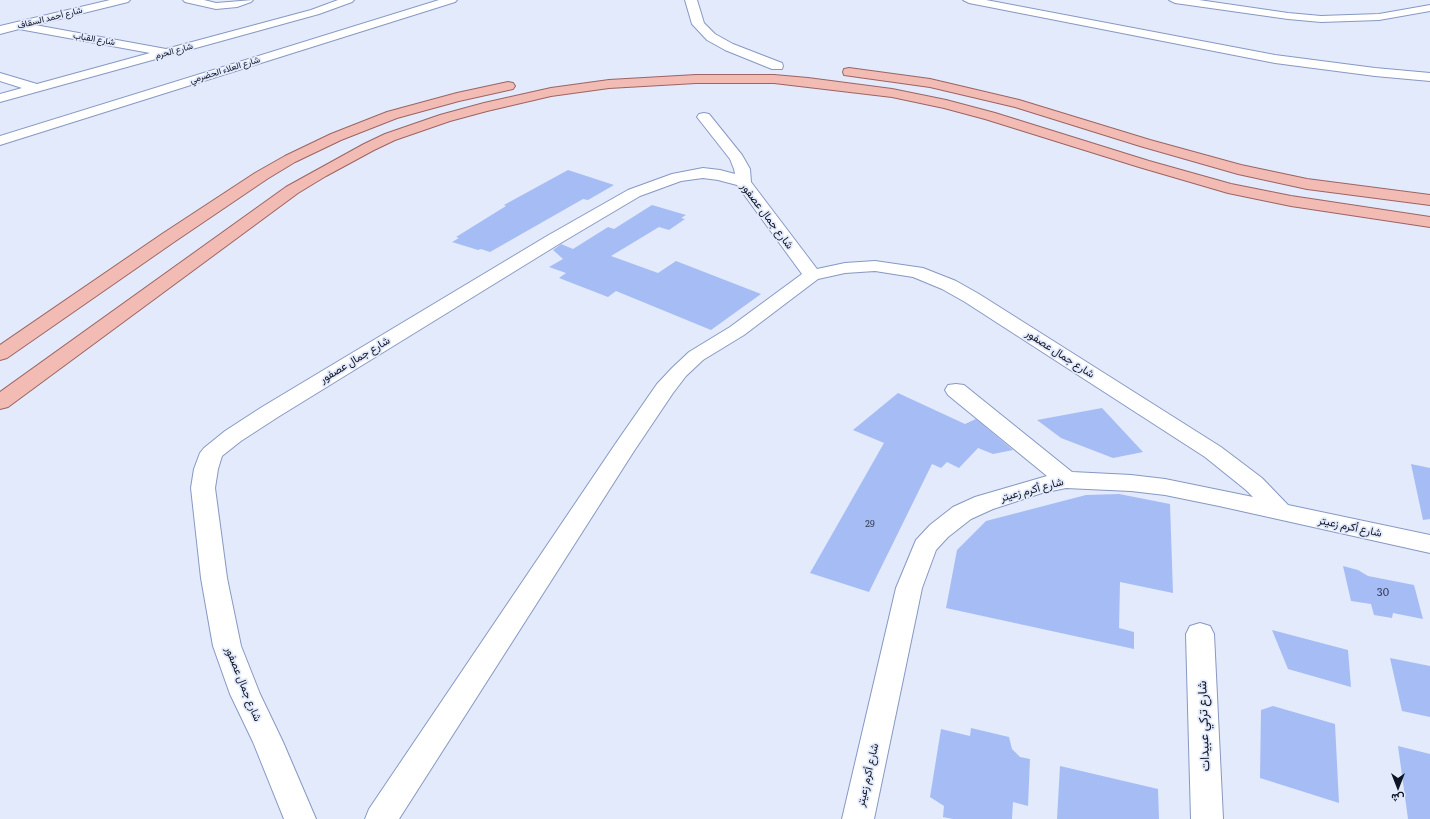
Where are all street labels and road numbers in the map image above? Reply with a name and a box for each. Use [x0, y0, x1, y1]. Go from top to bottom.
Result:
street label: شارع أحمد السقاف [16, 5, 84, 31]
street label: شارع القباب [72, 30, 116, 48]
street label: شارع الحرم [154, 41, 194, 61]
street label: شارع العلاء الحضرمي [189, 54, 261, 86]
street label: شارع جمال عصفور [738, 180, 796, 252]
street label: شارع جمال عصفور [1023, 327, 1097, 381]
street label: شارع جمال عصفور [318, 334, 392, 386]
street label: شارع أكرم زعيتر [999, 475, 1065, 505]
street label: شارع أكرم زعيتر [1317, 514, 1383, 540]
street label: شارع جمال عصفور [222, 645, 264, 723]
street label: شارع تركي عبيدات [1195, 680, 1213, 772]
street label: شارع أكرم زعيتر [854, 742, 882, 808]

